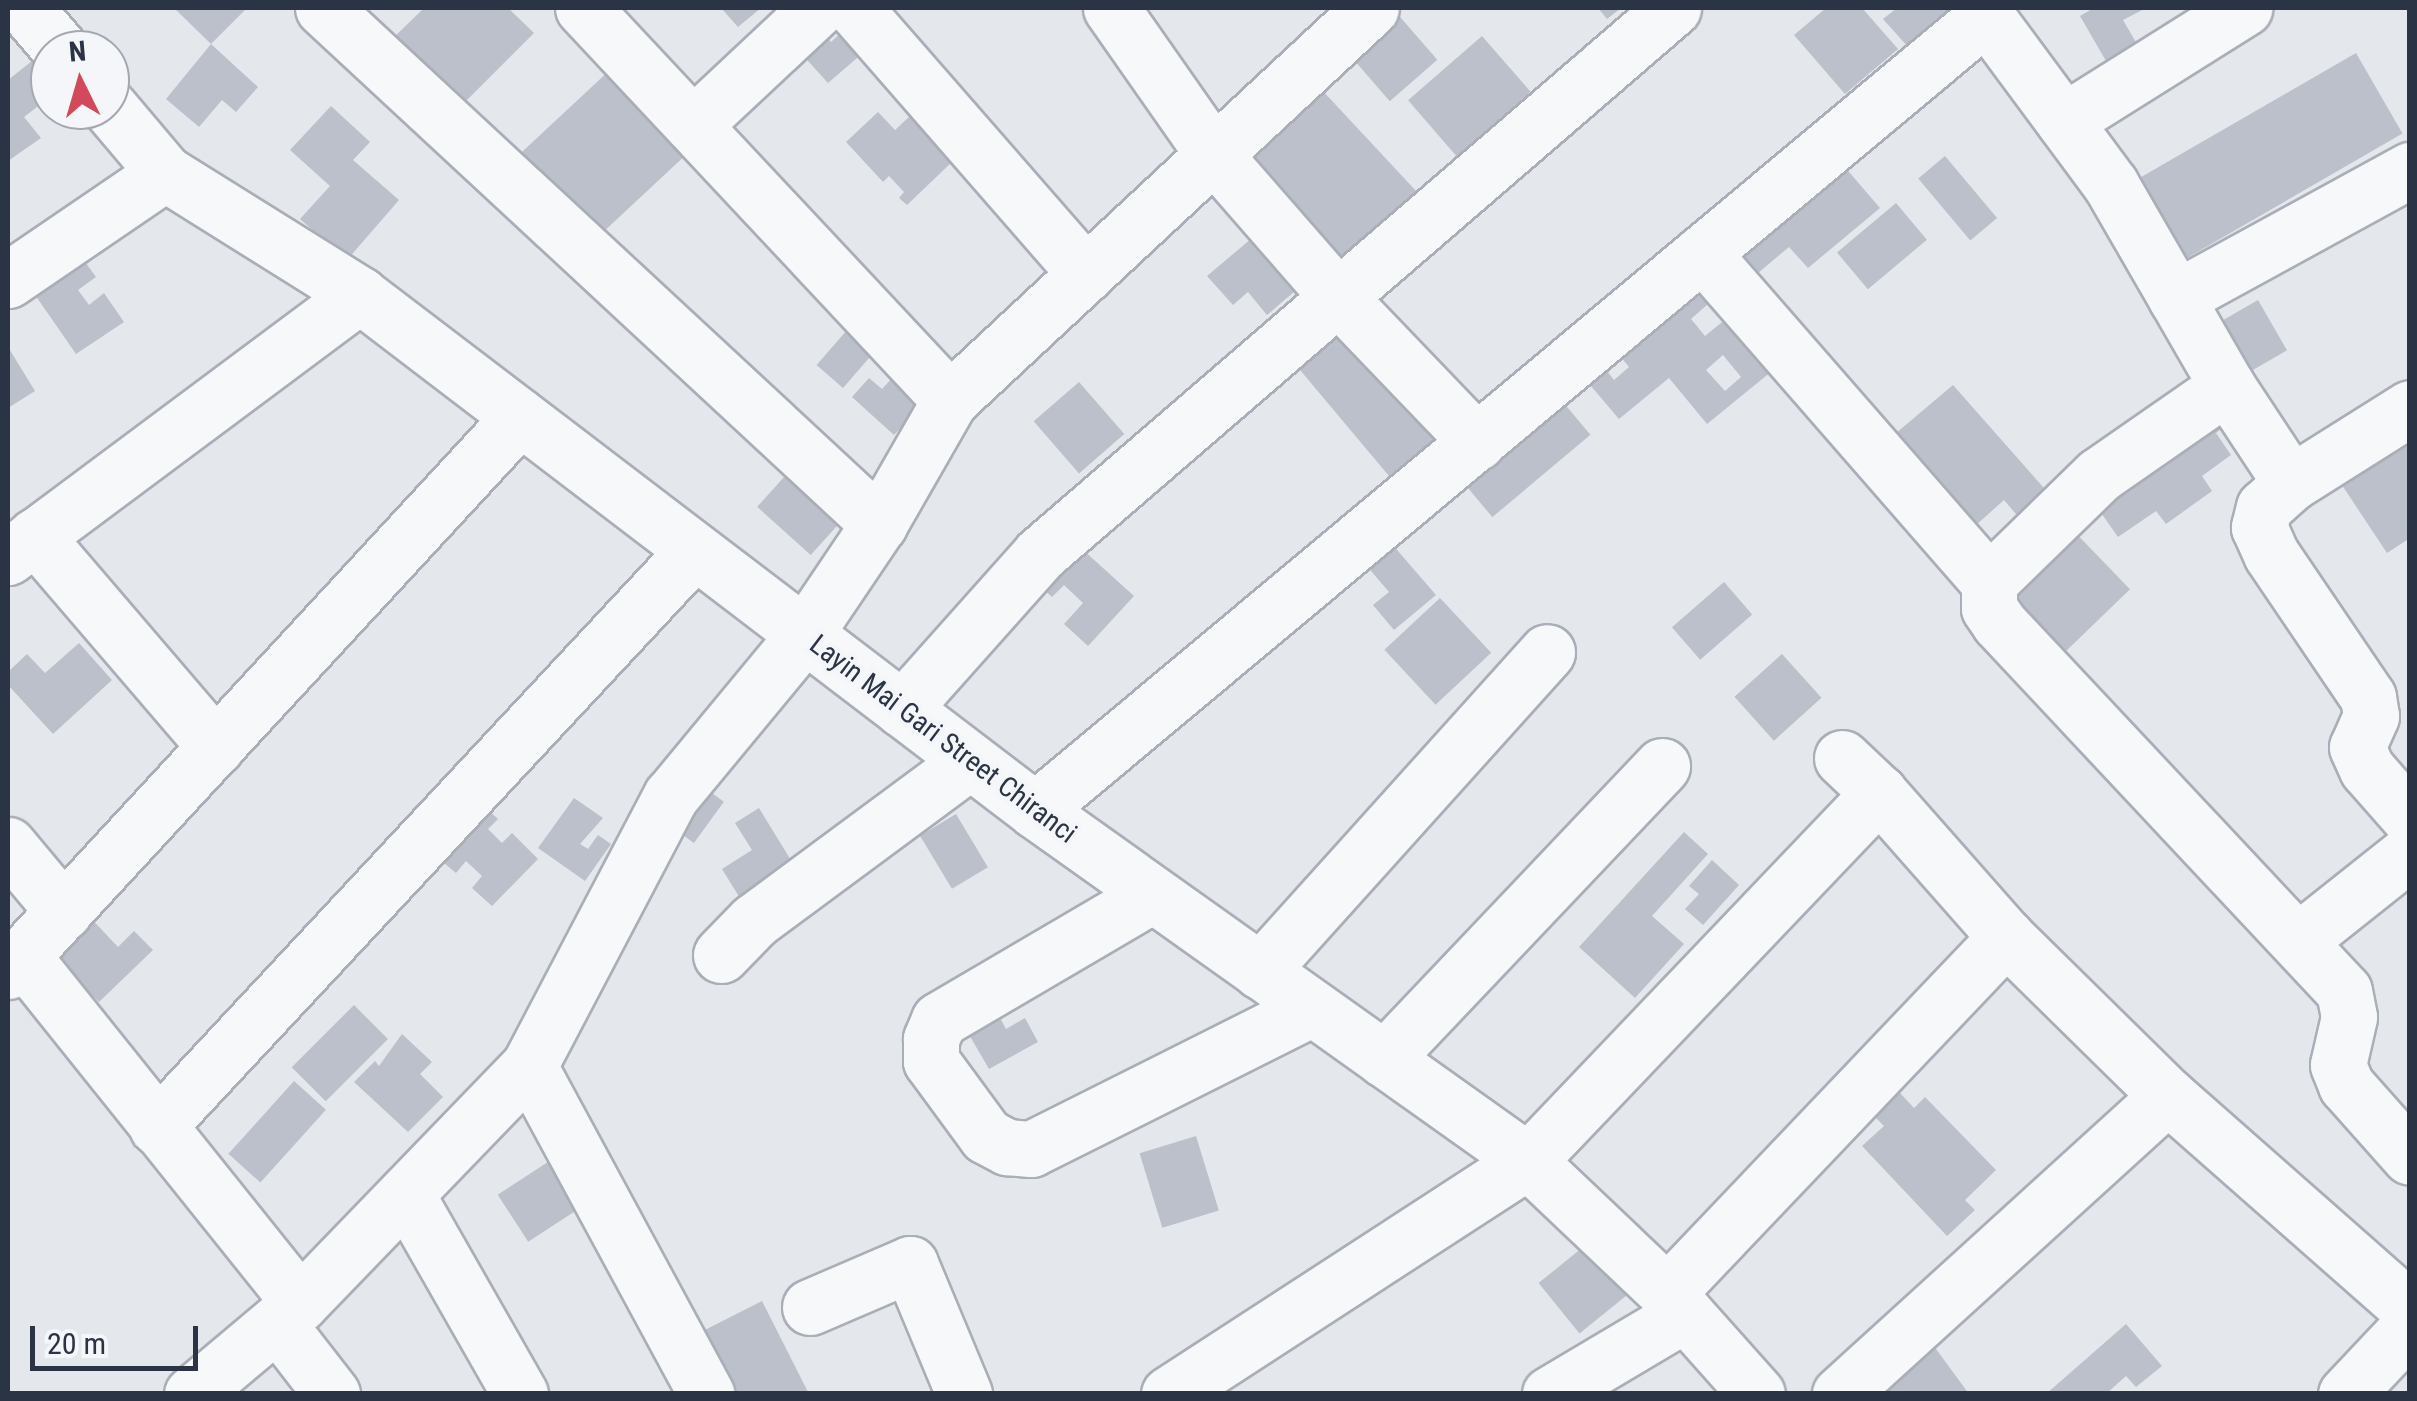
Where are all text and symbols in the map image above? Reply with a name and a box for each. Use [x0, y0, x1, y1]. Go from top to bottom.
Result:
north arrow [30, 30, 130, 130]
text: N [68, 34, 87, 69]
street label: Layin Mai Gari Street Chiranci [803, 628, 1083, 850]
scale bar [35, 1306, 202, 1368]
text: 20 m [47, 1326, 106, 1361]

